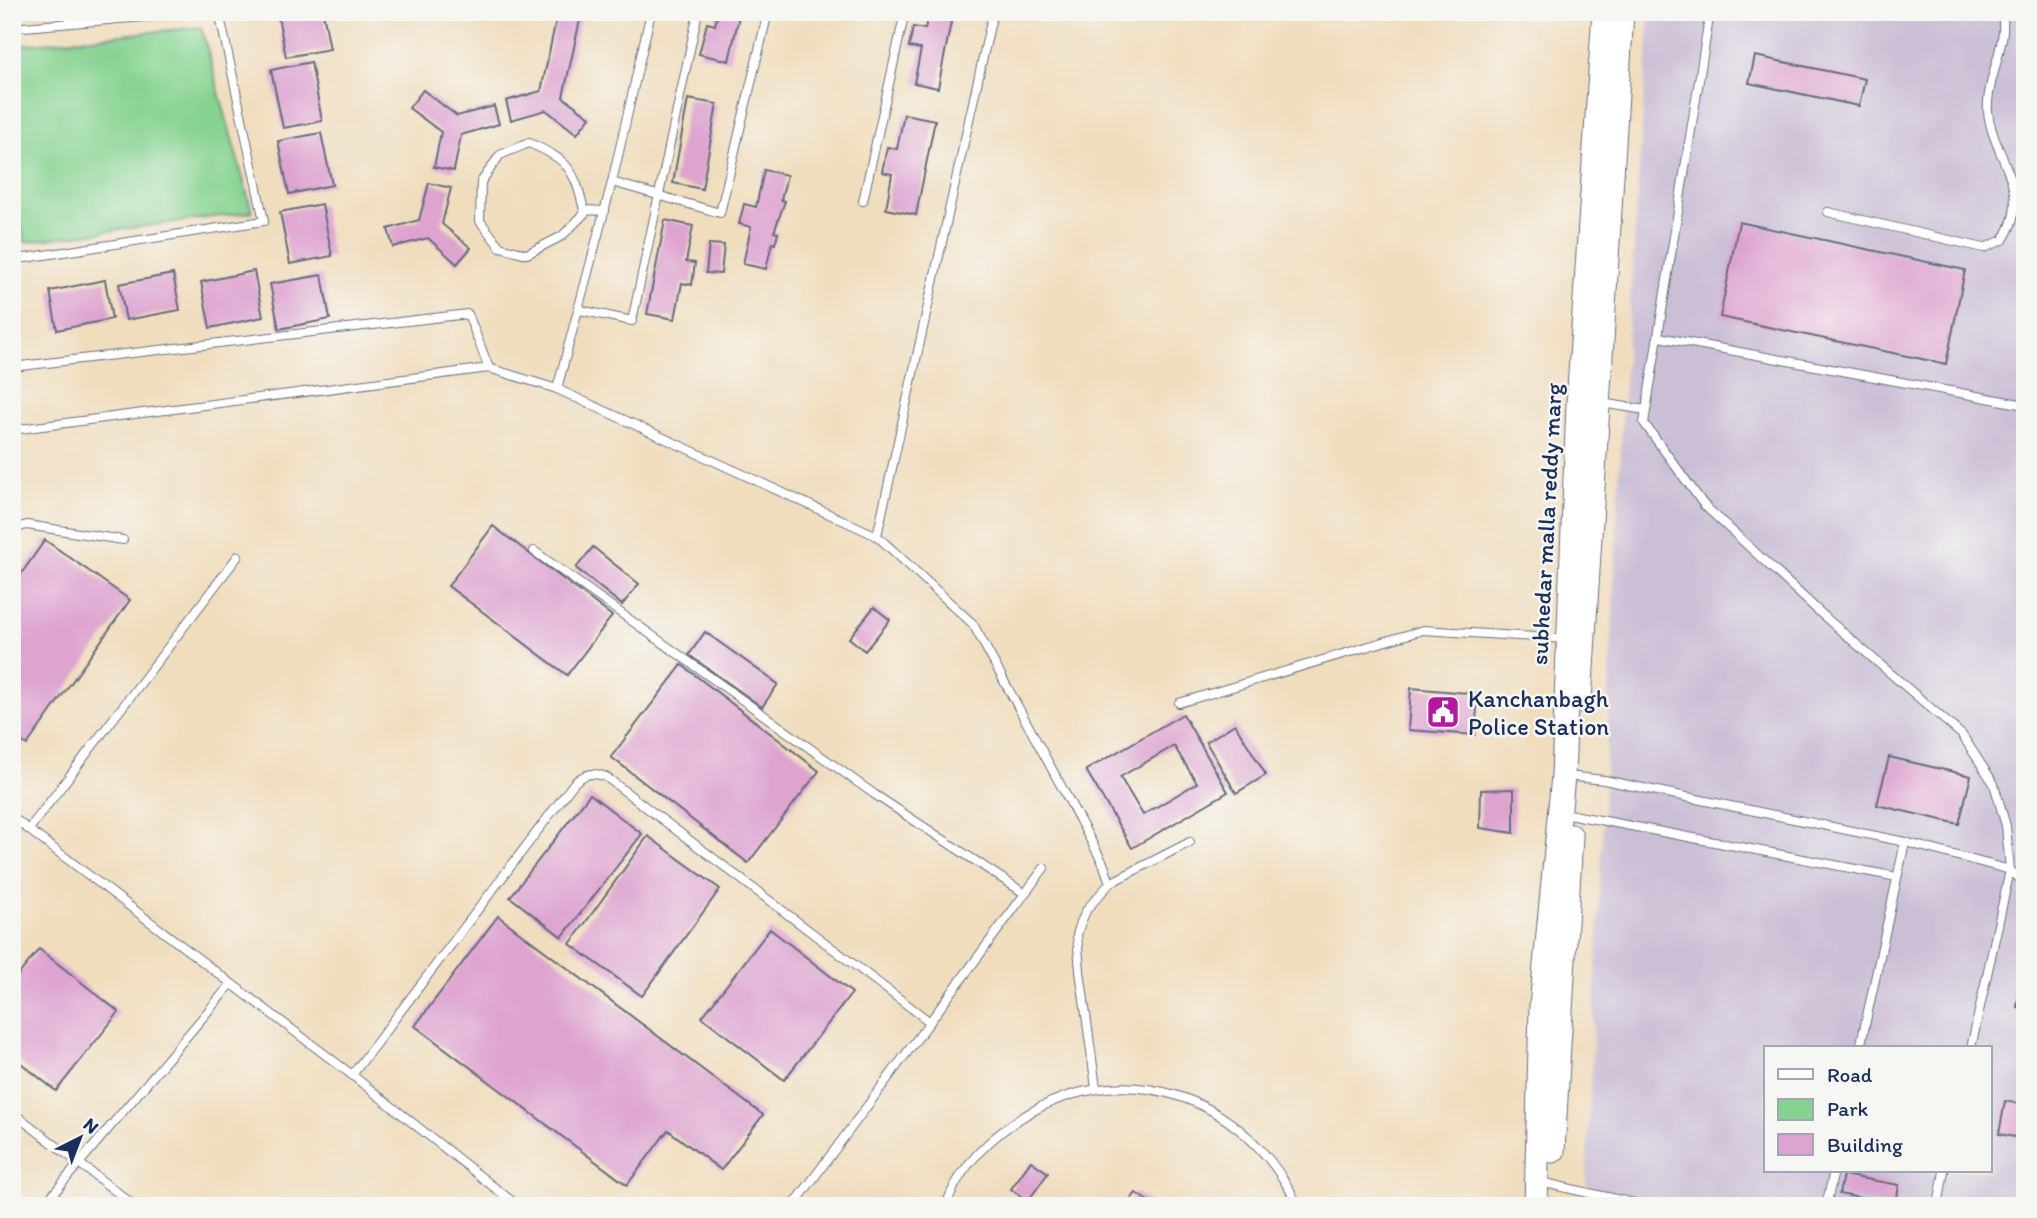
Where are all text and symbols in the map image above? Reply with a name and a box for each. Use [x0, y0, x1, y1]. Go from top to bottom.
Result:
street label: subhedar malla reddy marg [1524, 382, 1568, 666]
place label: Kanchanbagh Police Station [1468, 684, 1609, 741]
public building icon: Kanchanbagh Police Station [1424, 693, 1462, 731]
legend [1764, 1046, 1992, 1172]
text: Road [1827, 1062, 1873, 1087]
text: Park [1827, 1096, 1869, 1121]
north arrow [46, 1102, 116, 1172]
text: N [79, 1113, 104, 1139]
text: Building [1827, 1132, 1903, 1157]

